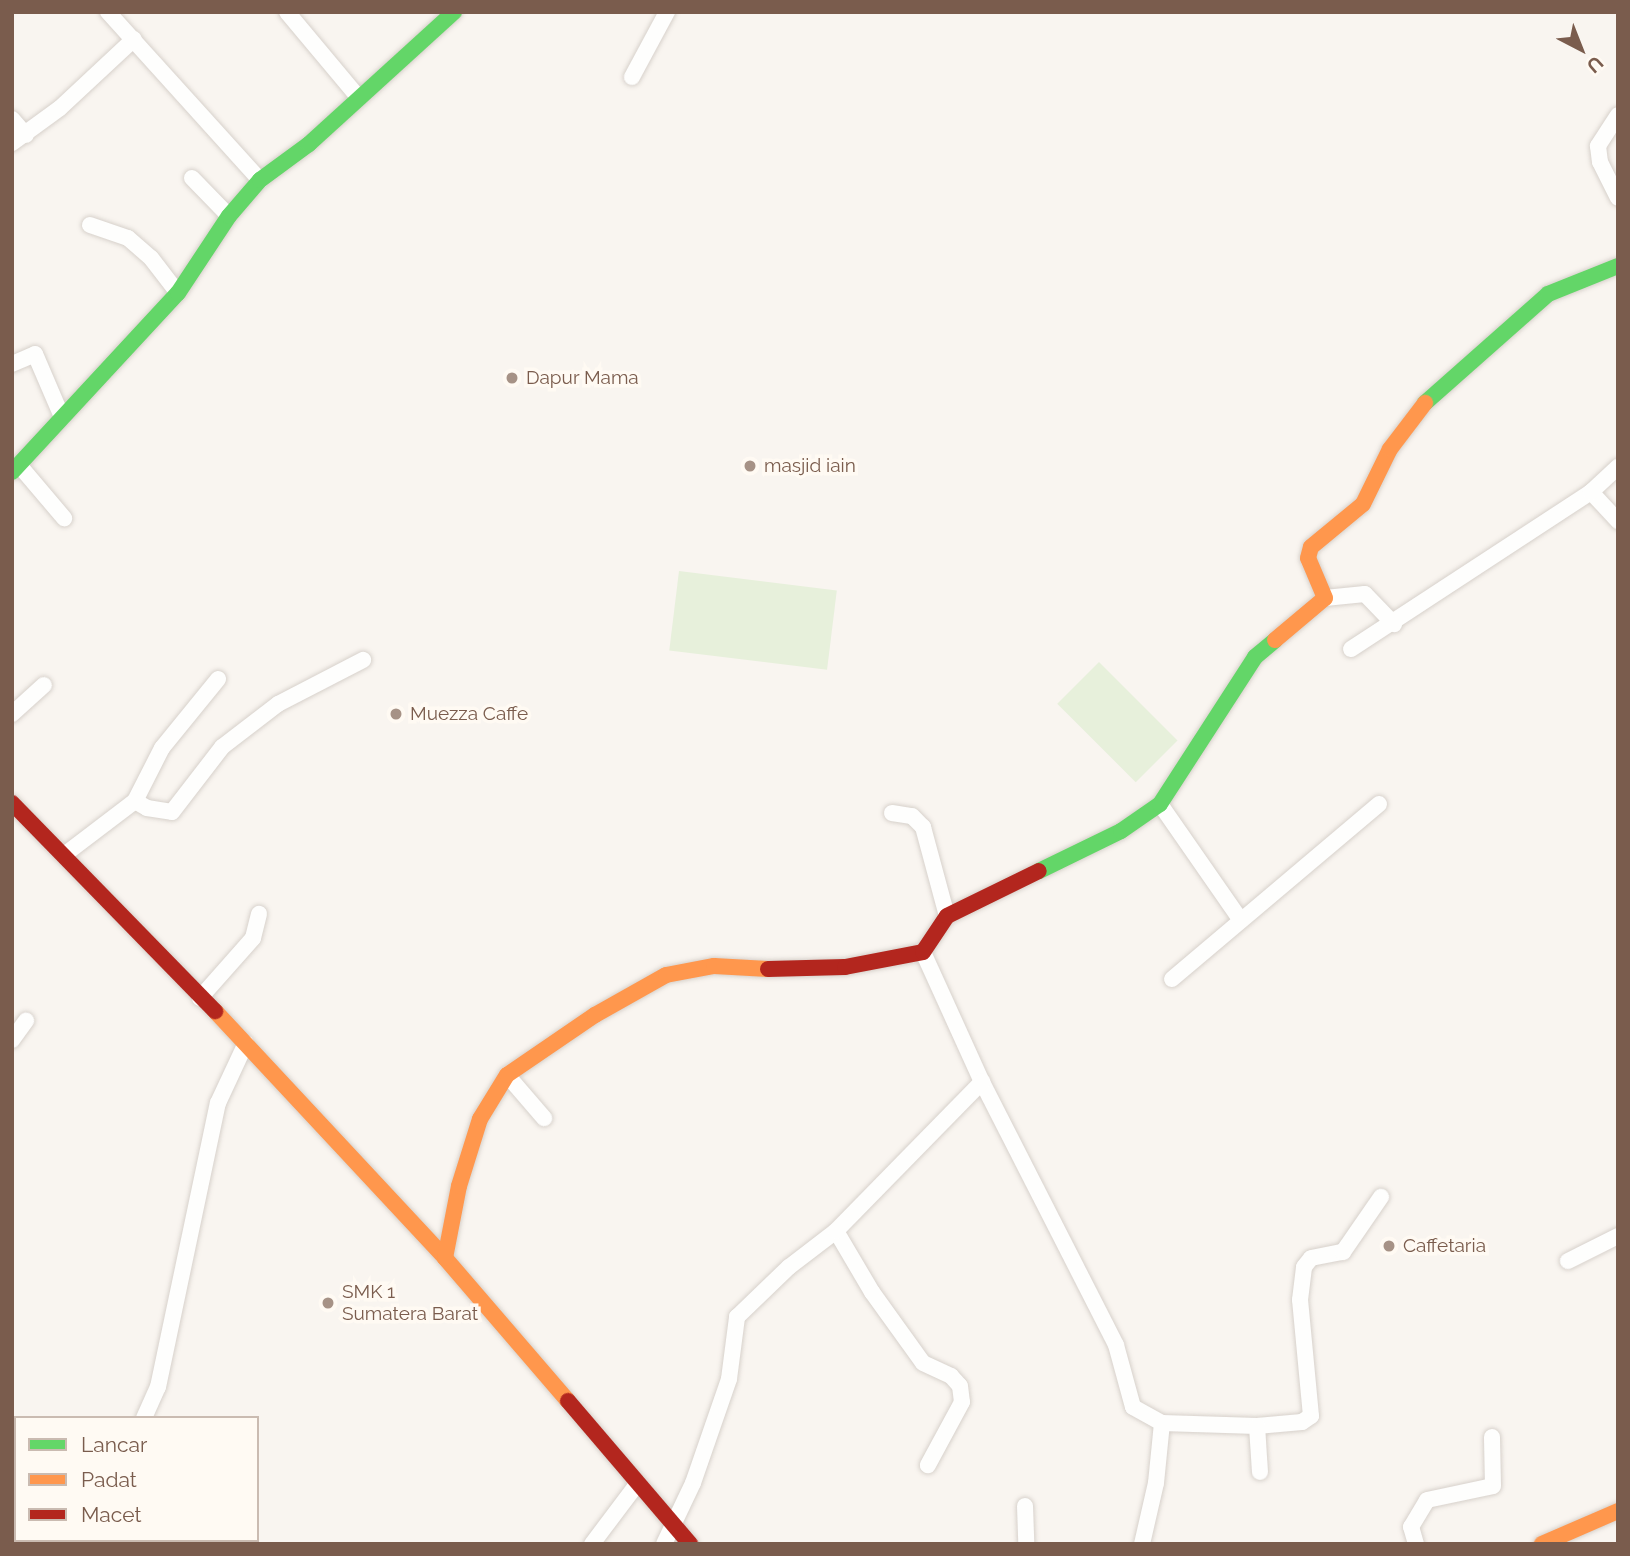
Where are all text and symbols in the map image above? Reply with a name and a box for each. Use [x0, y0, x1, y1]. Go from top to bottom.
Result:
north arrow [1546, 14, 1616, 84]
text: U [1582, 52, 1608, 78]
place label: Dapur Mama [526, 367, 639, 389]
marker: Dapur Mama [504, 370, 520, 386]
place label: masjid iain [764, 455, 856, 477]
marker: masjid iain [742, 458, 758, 474]
place label: Muezza Caffe [410, 703, 528, 725]
marker: Muezza Caffe [388, 706, 404, 722]
place label: Caffetaria [1403, 1235, 1486, 1257]
marker: Caffetaria [1381, 1238, 1397, 1254]
place label: SMK 1 Sumatera Barat [342, 1281, 478, 1325]
marker: SMK 1 Sumatera Barat [320, 1295, 336, 1311]
legend [14, 1416, 259, 1542]
text: Lancar [81, 1432, 147, 1457]
text: Padat [81, 1467, 137, 1492]
text: Macet [81, 1502, 141, 1527]

